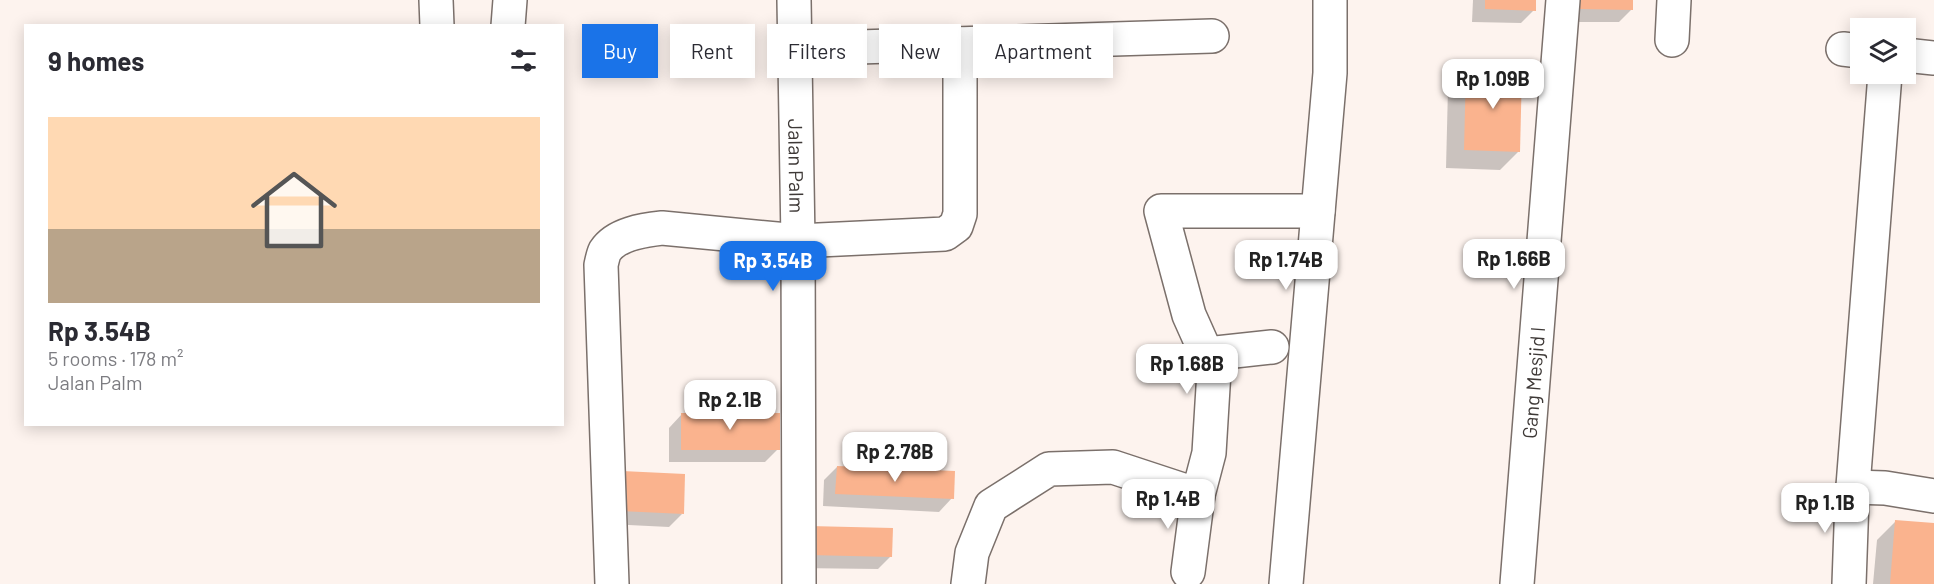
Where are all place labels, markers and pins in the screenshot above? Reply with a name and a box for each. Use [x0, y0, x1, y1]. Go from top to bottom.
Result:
pin: Rp 1.09B [1431, 59, 1555, 110]
pin: Rp 1.66B [1452, 239, 1576, 290]
pin: Rp 1.74B [1224, 240, 1348, 291]
pin: Rp 3.54B [711, 241, 835, 292]
pin: Rp 1.68B [1125, 344, 1249, 395]
pin: Rp 2.1B [675, 380, 785, 431]
pin: Rp 2.78B [833, 432, 957, 483]
pin: Rp 1.4B [1113, 479, 1223, 530]
pin: Rp 1.1B [1770, 483, 1880, 534]

